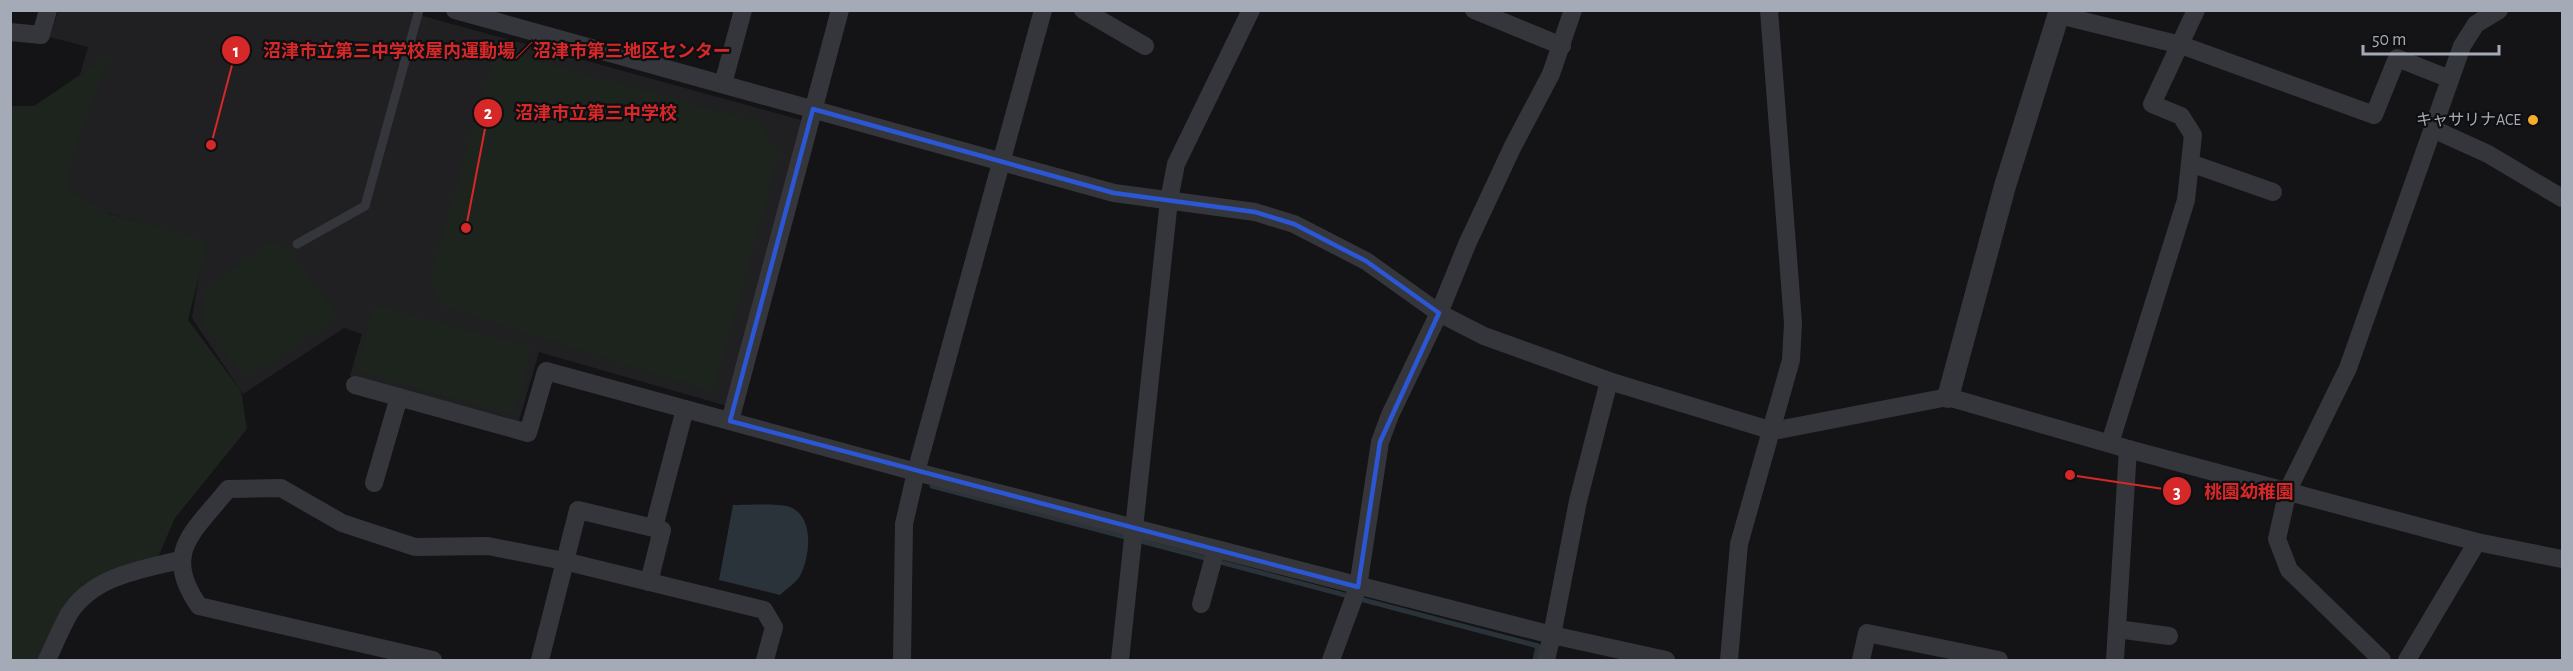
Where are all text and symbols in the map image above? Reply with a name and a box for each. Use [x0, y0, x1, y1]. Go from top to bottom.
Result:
scale bar [2363, 18, 2500, 56]
text: 50 m [2372, 31, 2406, 49]
callout: 沼津市立第三中学校屋内運動場／沼津市第三地区センター [221, 32, 743, 68]
text: 沼津市立第三中学校屋内運動場／沼津市第三地区センター [263, 41, 731, 61]
text: 1 [233, 43, 239, 61]
callout: 沼津市立第三中学校 [473, 95, 689, 131]
text: 沼津市立第三中学校 [515, 103, 677, 123]
text: 2 [484, 105, 493, 123]
place label: キャサリナACE [2416, 112, 2521, 128]
marker: キャサリナACE [2526, 113, 2540, 127]
callout: 桃園幼稚園 [2162, 473, 2306, 509]
text: 桃園幼稚園 [2204, 482, 2294, 502]
text: 3 [2173, 484, 2181, 502]

